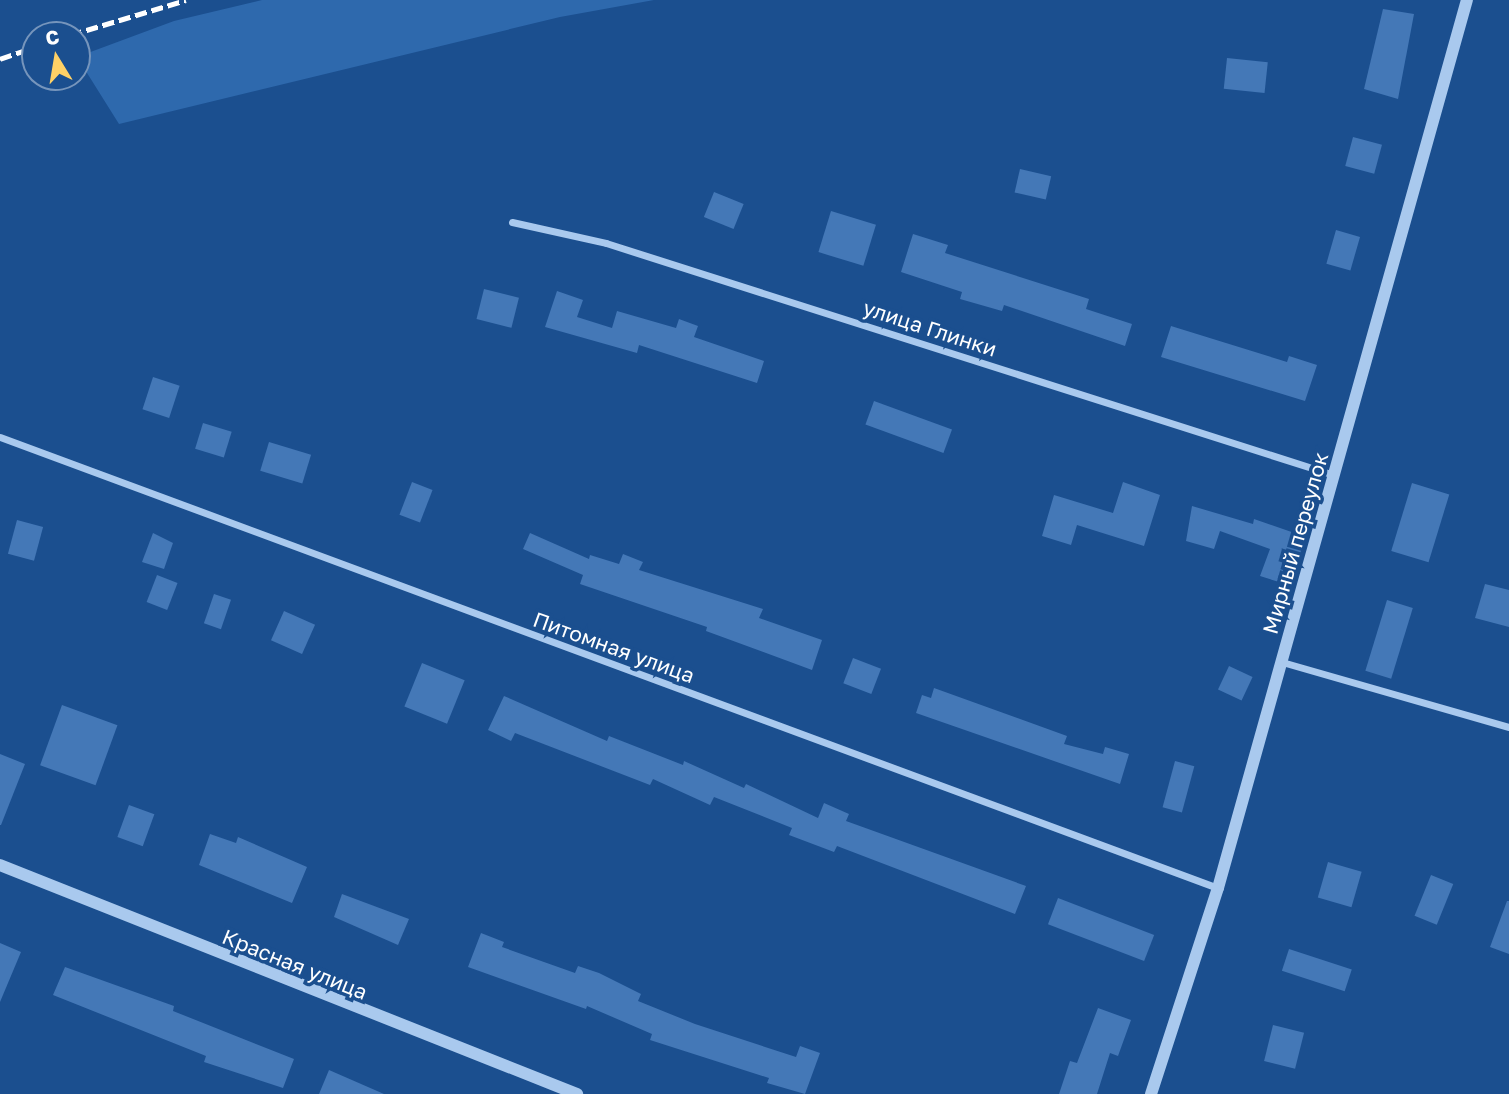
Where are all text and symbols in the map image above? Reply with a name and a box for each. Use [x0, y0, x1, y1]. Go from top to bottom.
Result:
north arrow [21, 21, 91, 91]
text: С [43, 24, 61, 49]
street label: улица Глинки [860, 295, 1000, 361]
street label: Мирный переулок [1257, 449, 1333, 637]
street label: Питомная улица [530, 606, 698, 688]
street label: Красная улица [219, 923, 371, 1005]

